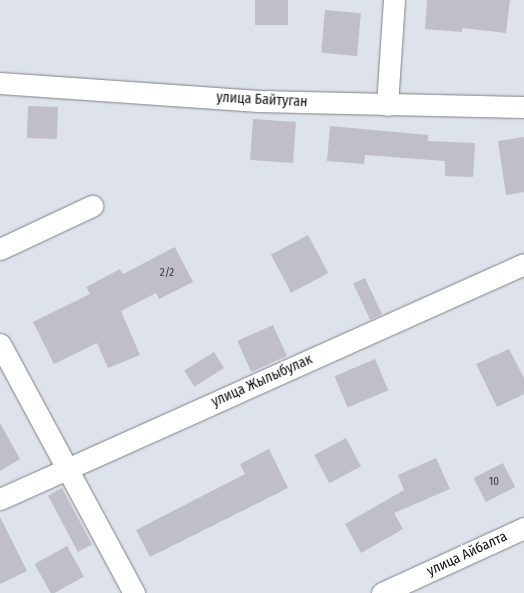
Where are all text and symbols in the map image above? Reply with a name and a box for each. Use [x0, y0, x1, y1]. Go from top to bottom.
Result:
street label: улица Байтуган [216, 89, 308, 111]
house number: 2/2 [160, 266, 174, 280]
street label: улица Жылыбулак [209, 351, 315, 411]
house number: 10 [489, 475, 499, 489]
street label: улица Айбалта [424, 528, 510, 580]

